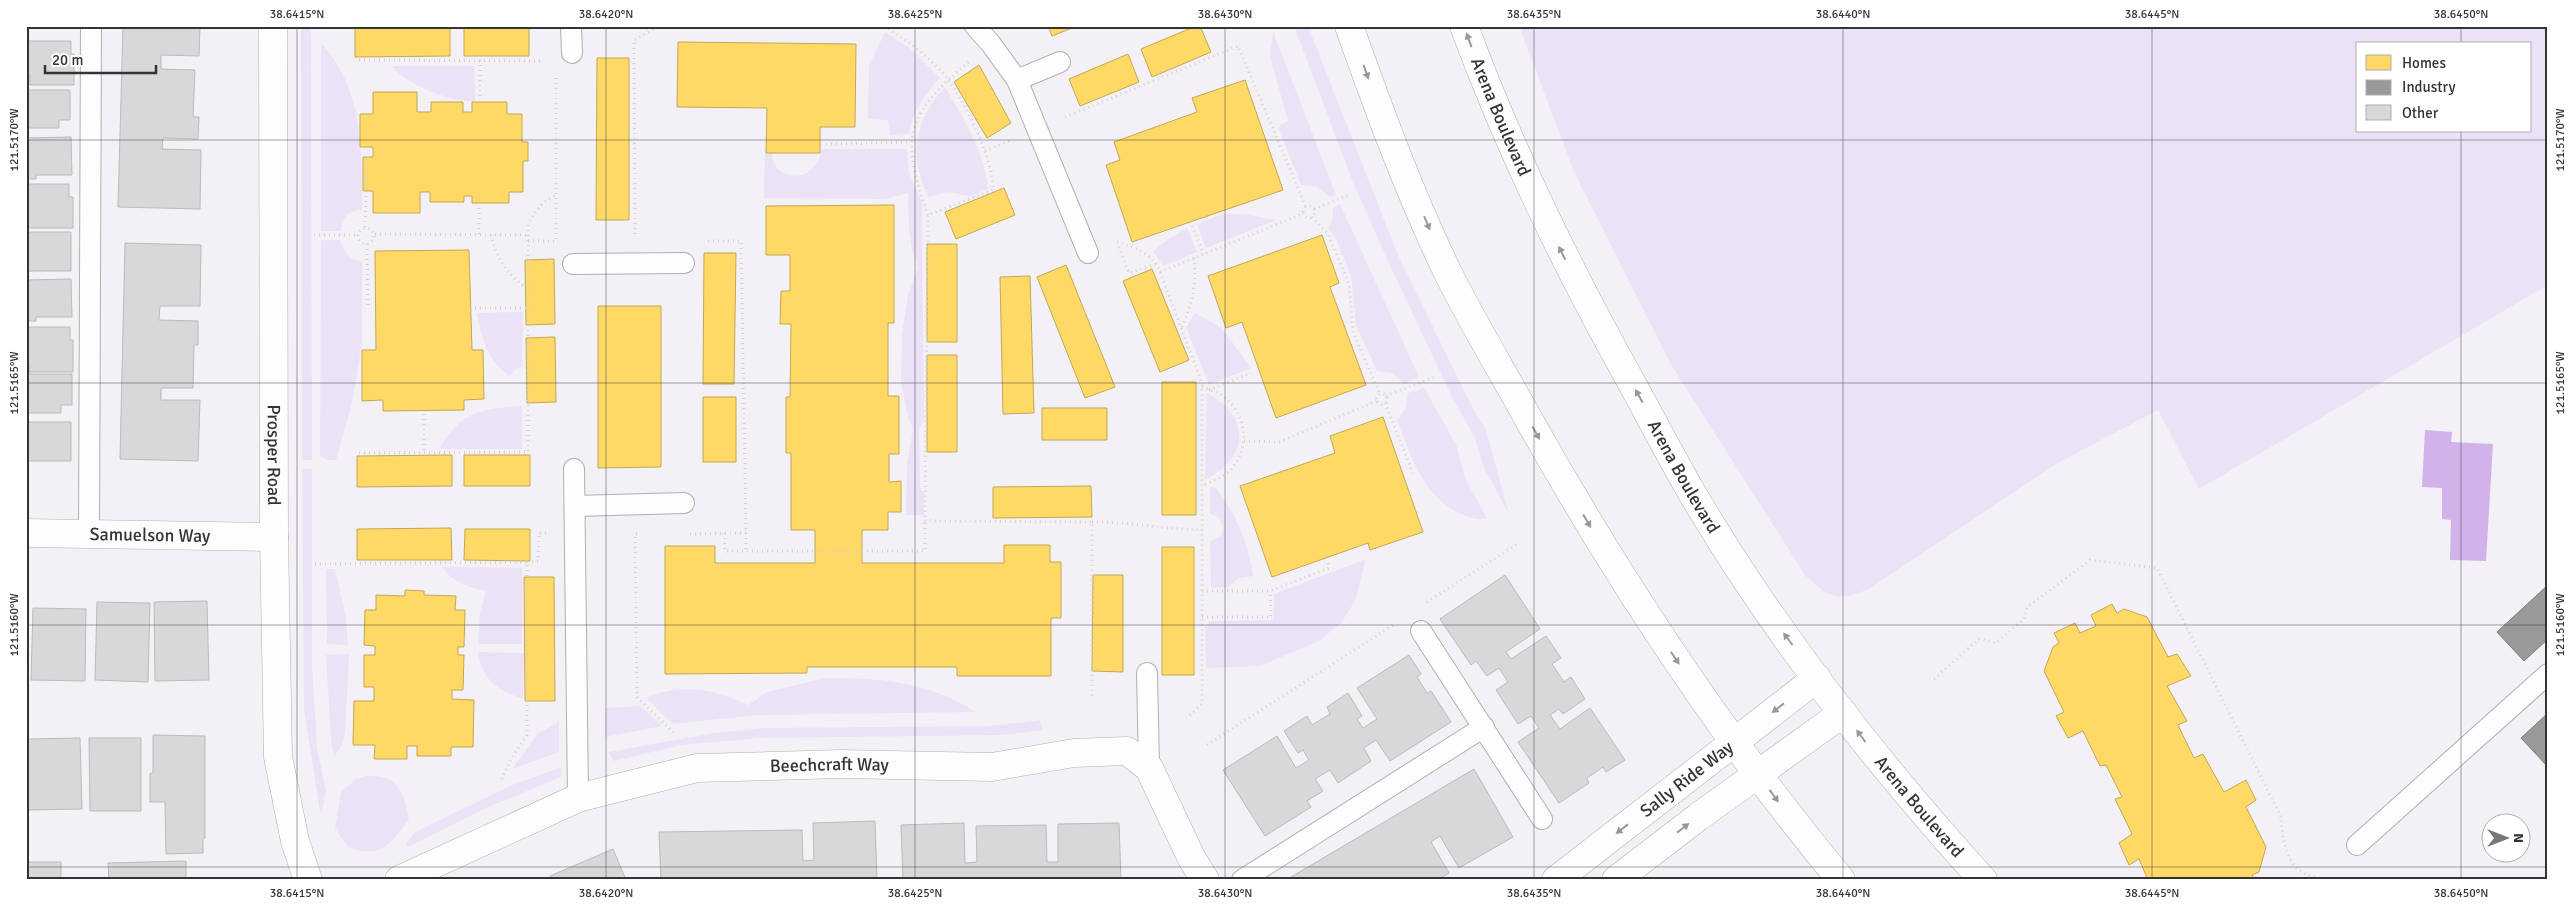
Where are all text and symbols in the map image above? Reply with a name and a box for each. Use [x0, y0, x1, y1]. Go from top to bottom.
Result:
text: 38.6415°N [270, 7, 324, 22]
text: 38.6420°N [579, 7, 633, 22]
text: 38.6425°N [888, 7, 942, 22]
text: 38.6430°N [1198, 7, 1252, 22]
text: 38.6435°N [1507, 7, 1561, 22]
text: 38.6440°N [1816, 7, 1870, 22]
text: 38.6445°N [2125, 7, 2179, 22]
text: 38.6450°N [2434, 7, 2488, 22]
one-way arrow [1465, 32, 1473, 47]
scale bar [45, 42, 156, 74]
legend [2356, 42, 2532, 132]
text: 20 m [52, 51, 83, 69]
street label: Arena Boulevard [1466, 54, 1536, 180]
text: Homes [2402, 54, 2446, 72]
one-way arrow [1362, 65, 1370, 80]
text: Industry [2402, 78, 2455, 96]
text: Other [2402, 104, 2439, 122]
text: 121.5170°W [7, 108, 22, 172]
text: 121.5170°W [2553, 108, 2568, 172]
one-way arrow [1423, 216, 1431, 230]
one-way arrow [1558, 246, 1566, 260]
text: 121.5165°W [7, 351, 22, 415]
text: 121.5165°W [2553, 351, 2568, 415]
one-way arrow [1635, 389, 1643, 404]
street label: Prosper Road [263, 404, 285, 506]
street label: Arena Boulevard [1643, 416, 1725, 537]
one-way arrow [1532, 426, 1541, 440]
one-way arrow [1583, 514, 1592, 527]
street label: Samuelson Way [89, 523, 211, 547]
text: 121.5160°W [7, 593, 22, 657]
text: 121.5160°W [2553, 593, 2568, 657]
one-way arrow [1783, 632, 1793, 646]
one-way arrow [1670, 651, 1680, 664]
one-way arrow [1772, 703, 1785, 714]
one-way arrow [1856, 729, 1866, 743]
street label: Sally Ride Way [1635, 736, 1738, 822]
street label: Arena Boulevard [1870, 751, 1969, 862]
street label: Beechcraft Way [770, 753, 890, 777]
one-way arrow [1768, 789, 1779, 802]
north arrow [2482, 814, 2532, 864]
one-way arrow [1676, 823, 1689, 834]
one-way arrow [1615, 824, 1629, 834]
text: N [2510, 833, 2527, 843]
text: 38.6415°N [270, 886, 324, 901]
text: 38.6420°N [579, 886, 633, 901]
text: 38.6425°N [888, 886, 942, 901]
text: 38.6430°N [1198, 886, 1252, 901]
text: 38.6435°N [1507, 886, 1561, 901]
text: 38.6440°N [1816, 886, 1870, 901]
text: 38.6445°N [2125, 886, 2179, 901]
text: 38.6450°N [2434, 886, 2488, 901]

